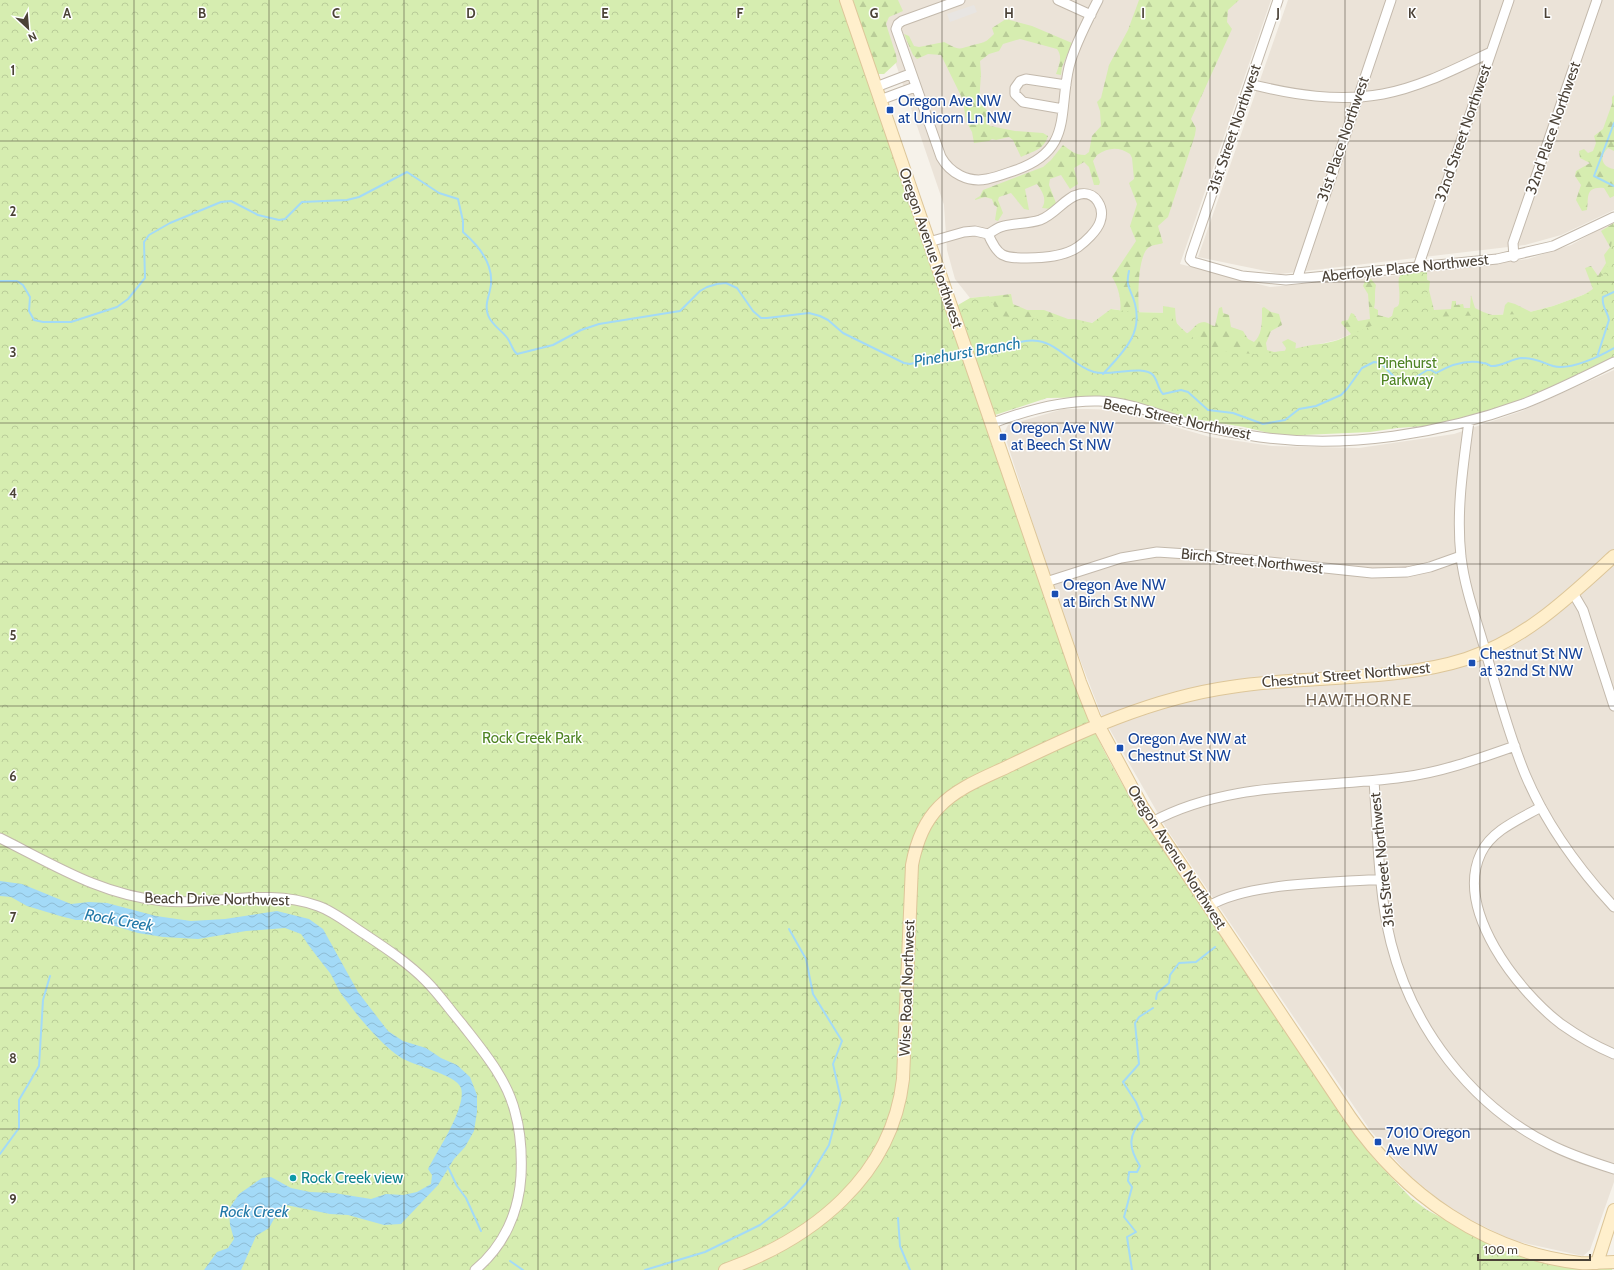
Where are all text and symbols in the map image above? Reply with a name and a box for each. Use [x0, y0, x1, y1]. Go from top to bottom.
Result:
text: A [63, 5, 72, 21]
text: B [198, 5, 206, 21]
text: C [332, 5, 340, 21]
text: D [466, 5, 476, 21]
text: E [601, 5, 609, 21]
text: F [737, 5, 744, 21]
text: G [870, 5, 879, 21]
text: H [1004, 5, 1014, 21]
text: I [1141, 5, 1145, 21]
text: J [1275, 5, 1280, 21]
text: K [1408, 5, 1417, 21]
text: L [1544, 5, 1551, 21]
north arrow [8, 8, 48, 48]
text: N [26, 29, 39, 45]
street label: 32nd Place Northwest [1522, 59, 1584, 197]
text: 1 [11, 62, 15, 78]
street label: 31st Street Northwest [1203, 62, 1265, 196]
street label: 32nd Street Northwest [1431, 62, 1495, 204]
street label: 31st Place Northwest [1313, 74, 1373, 204]
place label: Oregon Ave NW at Unicorn Ln NW [898, 92, 1012, 127]
marker: Oregon Ave NW at Unicorn Ln NW [885, 105, 895, 115]
street label: Oregon Avenue Northwest [895, 166, 967, 330]
text: 2 [10, 203, 17, 219]
street label: Aberfoyle Place Northwest [1320, 250, 1490, 286]
water label: Pinehurst Branch [912, 333, 1022, 371]
text: 3 [9, 344, 17, 360]
park label: Pinehurst Parkway [1377, 354, 1437, 389]
street label: Beech Street Northwest [1101, 395, 1253, 443]
place label: Oregon Ave NW at Beech St NW [1011, 419, 1115, 454]
marker: Oregon Ave NW at Beech St NW [998, 432, 1008, 442]
text: 4 [9, 485, 17, 501]
street label: Birch Street Northwest [1180, 545, 1324, 577]
place label: Oregon Ave NW at Birch St NW [1063, 576, 1167, 611]
marker: Oregon Ave NW at Birch St NW [1050, 589, 1060, 599]
text: 5 [10, 627, 17, 643]
place label: Chestnut St NW at 32nd St NW [1480, 645, 1584, 680]
marker: Chestnut St NW at 32nd St NW [1467, 658, 1477, 668]
street label: Chestnut Street Northwest [1261, 659, 1431, 691]
district label: HAWTHORNE [1306, 690, 1412, 709]
park label: Rock Creek Park [482, 729, 582, 747]
place label: Oregon Ave NW at Chestnut St NW [1128, 730, 1246, 765]
marker: Oregon Ave NW at Chestnut St NW [1115, 743, 1125, 753]
text: 6 [9, 768, 17, 784]
street label: Oregon Avenue Northwest [1124, 782, 1230, 932]
street label: 31st Street Northwest [1366, 792, 1398, 928]
street label: Beach Drive Northwest [144, 889, 290, 909]
water label: Rock Creek [83, 905, 156, 936]
text: 7 [10, 909, 17, 925]
street label: Wise Road Northwest [896, 919, 918, 1057]
text: 8 [9, 1050, 17, 1066]
place label: 7010 Oregon Ave NW [1386, 1124, 1470, 1159]
marker: 7010 Oregon Ave NW [1373, 1137, 1383, 1147]
place label: Rock Creek view [301, 1169, 403, 1187]
marker: Rock Creek view [288, 1173, 298, 1183]
text: 9 [9, 1191, 17, 1207]
water label: Rock Creek [219, 1202, 290, 1221]
scale bar [1478, 1236, 1590, 1262]
text: 100 m [1484, 1242, 1518, 1257]

